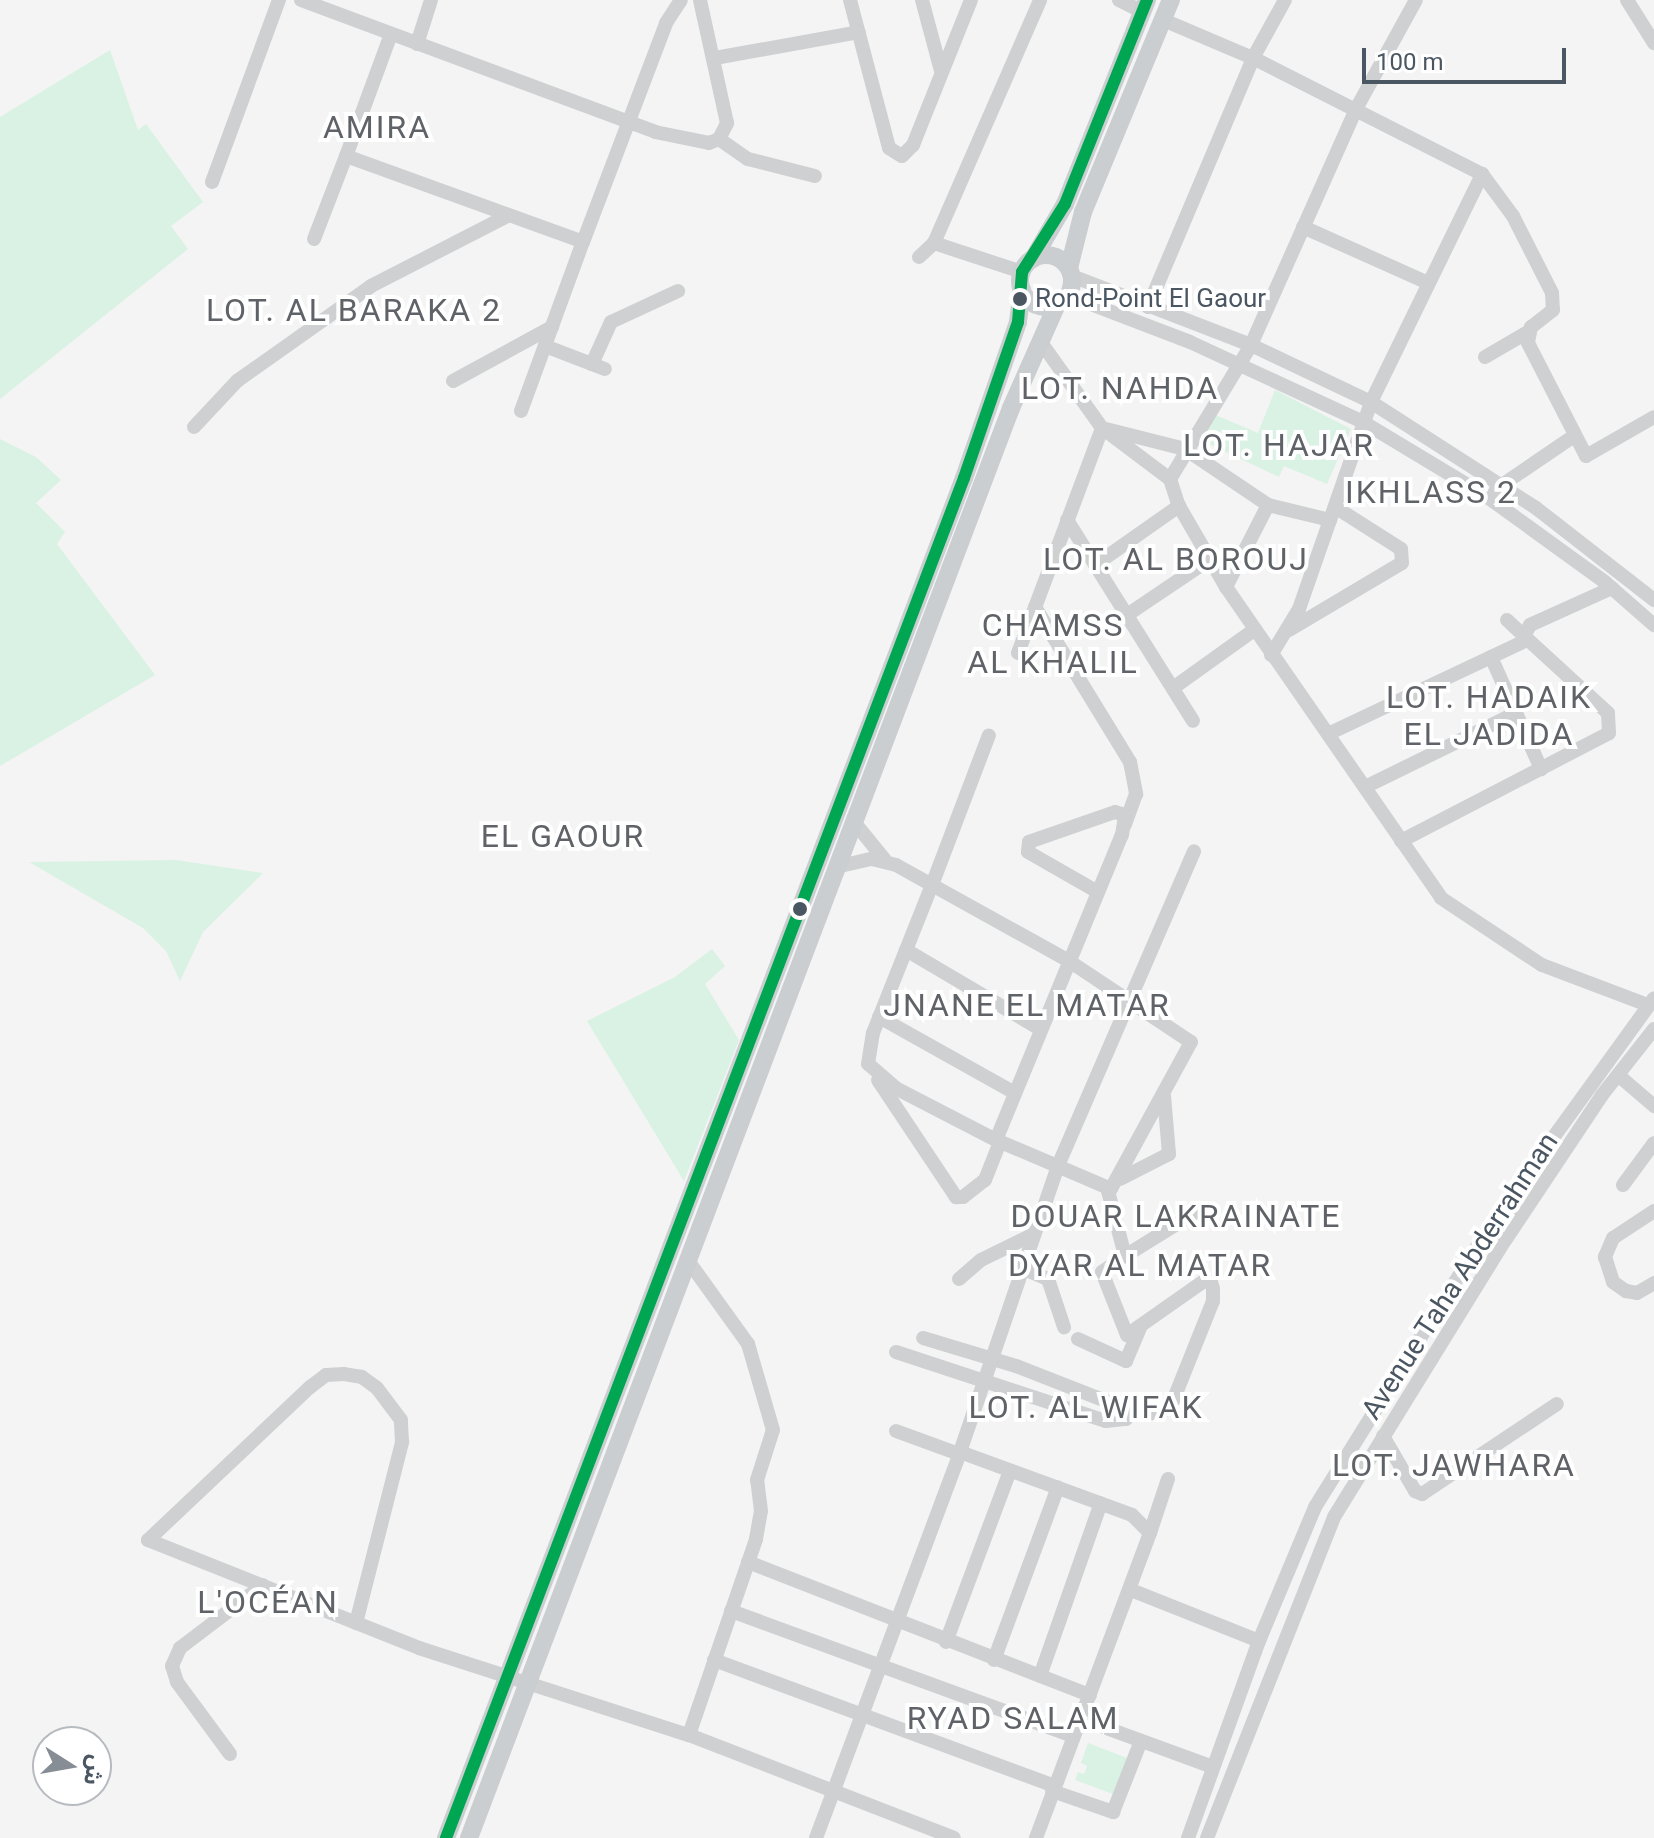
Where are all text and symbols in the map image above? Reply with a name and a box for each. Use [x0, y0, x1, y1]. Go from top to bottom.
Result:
scale bar [1366, 32, 1570, 82]
text: 100 m [1376, 48, 1443, 76]
district label: AMIRA [323, 108, 431, 146]
place label: Rond-Point El Gaour [1035, 283, 1266, 315]
district label: LOT. AL BARAKA 2 [206, 291, 502, 329]
marker: Rond-Point El Gaour [1012, 291, 1028, 307]
district label: LOT. NAHDA [1021, 369, 1219, 407]
district label: LOT. HAJAR [1183, 426, 1375, 464]
district label: IKHLASS 2 [1345, 473, 1517, 511]
district label: LOT. AL BOROUJ [1043, 540, 1309, 578]
district label: CHAMSS AL KHALIL [967, 607, 1139, 682]
district label: LOT. HADAIK EL JADIDA [1386, 679, 1592, 754]
district label: EL GAOUR [481, 817, 645, 855]
unlabelled marker [792, 901, 808, 917]
district label: JNANE EL MATAR [883, 986, 1171, 1024]
street label: Avenue Taha Abderrahman [1355, 1126, 1565, 1426]
district label: DOUAR LAKRAINATE [1011, 1197, 1341, 1235]
district label: DYAR AL MATAR [1008, 1246, 1272, 1284]
district label: LOT. AL WIFAK [968, 1388, 1204, 1426]
district label: LOT. JAWHARA [1332, 1446, 1576, 1484]
district label: L'OCÉAN [197, 1583, 339, 1621]
district label: RYAD SALAM [907, 1699, 1119, 1737]
north arrow [32, 1726, 112, 1806]
text: ش [79, 1753, 109, 1787]

